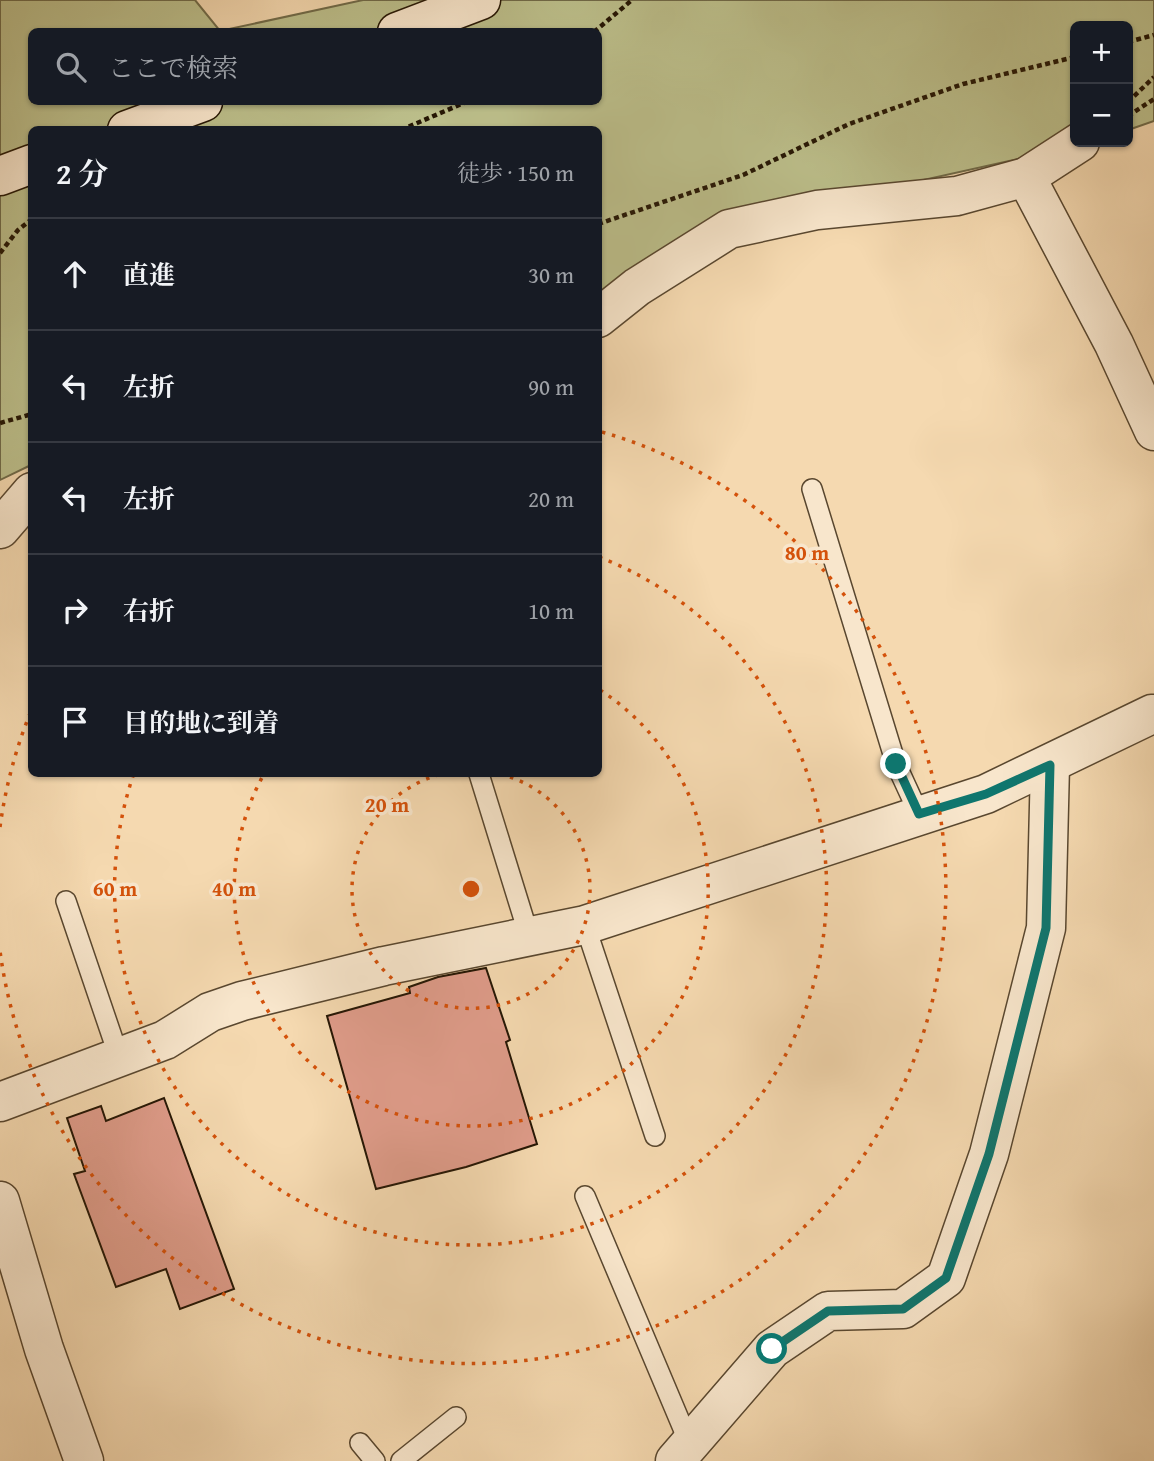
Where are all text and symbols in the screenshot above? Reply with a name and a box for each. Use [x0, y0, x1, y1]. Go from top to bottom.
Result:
map controls [1070, 21, 1133, 147]
button: + [1070, 21, 1133, 84]
search box [28, 28, 602, 105]
icon: search [52, 48, 90, 86]
text: ここで検索 [108, 48, 238, 87]
button: − [1070, 84, 1133, 147]
text: 2 分 [56, 151, 108, 195]
text: 徒歩 · 150 m [457, 156, 574, 189]
icon: ahead [56, 255, 94, 293]
text: 直進 [123, 255, 175, 294]
text: 30 m [528, 258, 574, 291]
icon: left [56, 367, 94, 405]
text: 左折 [123, 367, 175, 406]
text: 90 m [528, 370, 574, 403]
icon: left [56, 479, 94, 517]
text: 左折 [123, 479, 175, 518]
text: 20 m [528, 482, 574, 515]
text: 80 m [785, 537, 829, 568]
icon: right [56, 591, 94, 629]
text: 右折 [123, 591, 175, 630]
text: 10 m [528, 594, 574, 627]
icon: arrive [56, 703, 94, 741]
text: 目的地に到着 [123, 703, 279, 742]
route end [880, 748, 911, 779]
text: 20 m [365, 789, 409, 820]
text: 60 m [93, 873, 137, 904]
text: 40 m [212, 873, 256, 904]
centre of rings [459, 877, 483, 901]
route start [756, 1333, 787, 1364]

